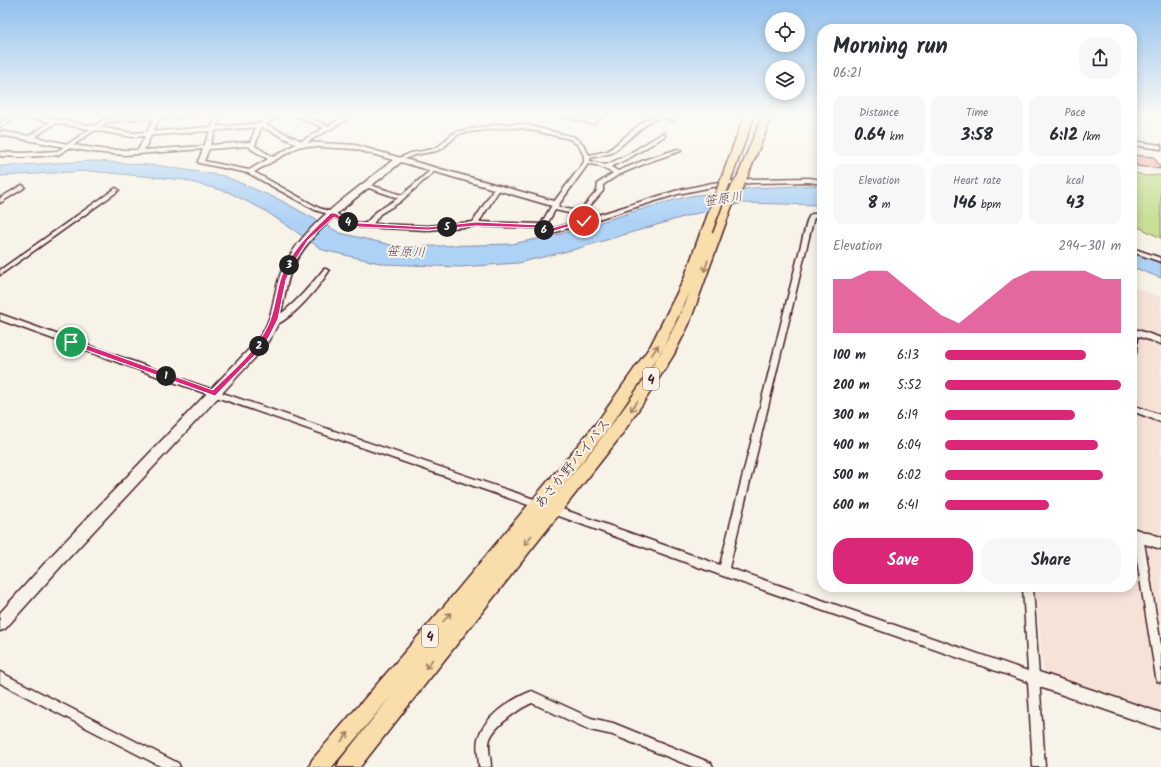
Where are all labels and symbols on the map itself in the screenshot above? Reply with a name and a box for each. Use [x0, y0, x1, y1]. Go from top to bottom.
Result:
water label: 笹原川 [702, 186, 744, 213]
pin [567, 204, 601, 238]
pin: 4 [338, 212, 358, 232]
pin: 5 [437, 217, 457, 237]
pin: 6 [534, 220, 554, 240]
water label: 笹原川 [386, 241, 426, 264]
pin: 3 [279, 255, 299, 275]
one-way arrow [702, 260, 709, 273]
pin [54, 325, 88, 359]
pin: 2 [249, 336, 269, 356]
one-way arrow [651, 344, 659, 356]
pin: 1 [156, 366, 176, 386]
road number: 4 [643, 368, 659, 390]
one-way arrow [629, 400, 638, 411]
street label: あさか野バイパス [529, 414, 616, 514]
one-way arrow [524, 535, 532, 546]
one-way arrow [442, 611, 451, 622]
road number: 4 [422, 625, 438, 647]
one-way arrow [425, 658, 433, 669]
one-way arrow [340, 732, 349, 743]

